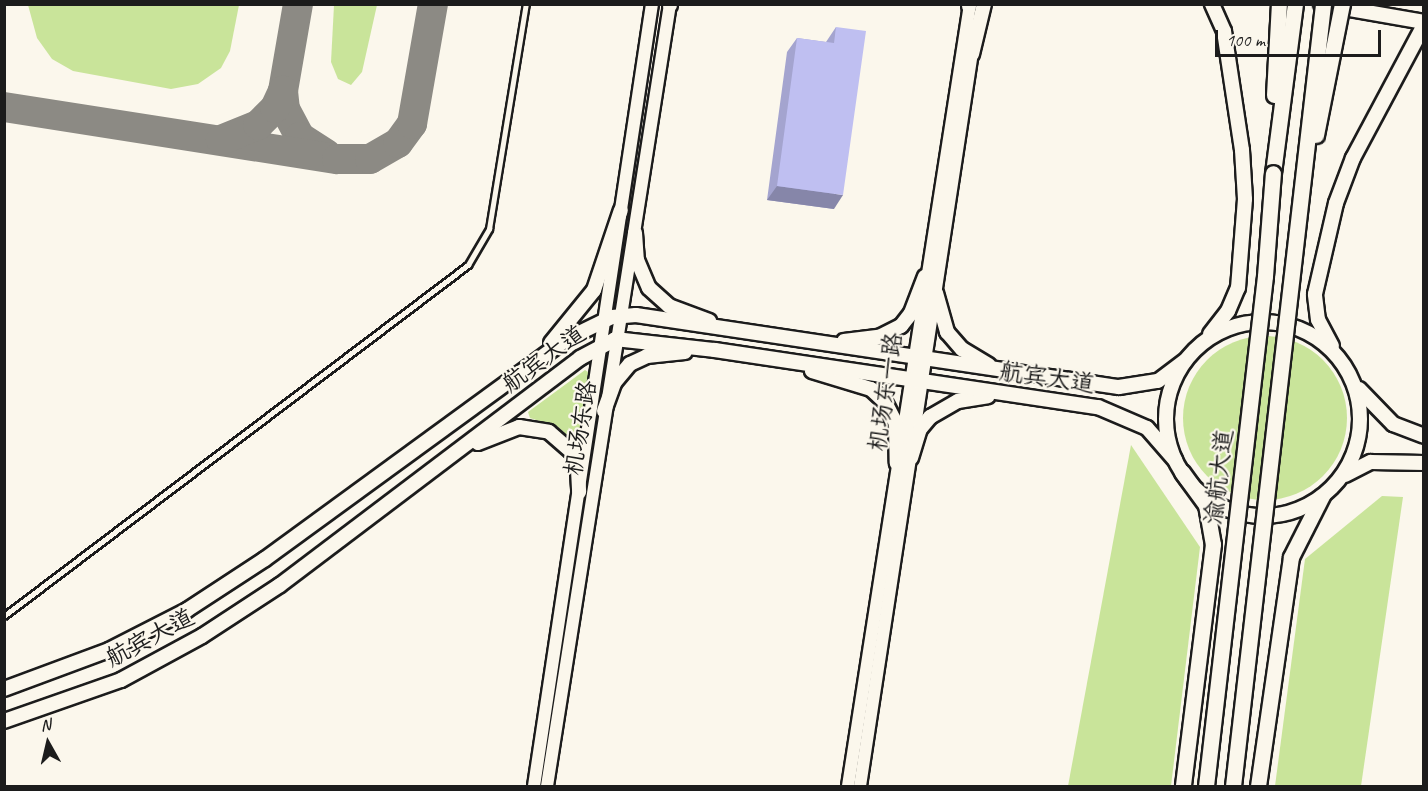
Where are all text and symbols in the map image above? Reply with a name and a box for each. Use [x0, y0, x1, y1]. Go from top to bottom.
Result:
scale bar [1218, 18, 1384, 56]
text: 100 m [1226, 29, 1265, 51]
street label: 航宾大道 [497, 319, 591, 399]
street label: 机场东一路 [863, 331, 909, 453]
street label: 航宾大道 [997, 357, 1097, 399]
street label: 机场东路 [559, 378, 603, 478]
street label: 渝航大道 [1199, 428, 1239, 526]
street label: 航宾大道 [101, 603, 199, 673]
north arrow [18, 713, 78, 773]
text: N [39, 715, 52, 736]

